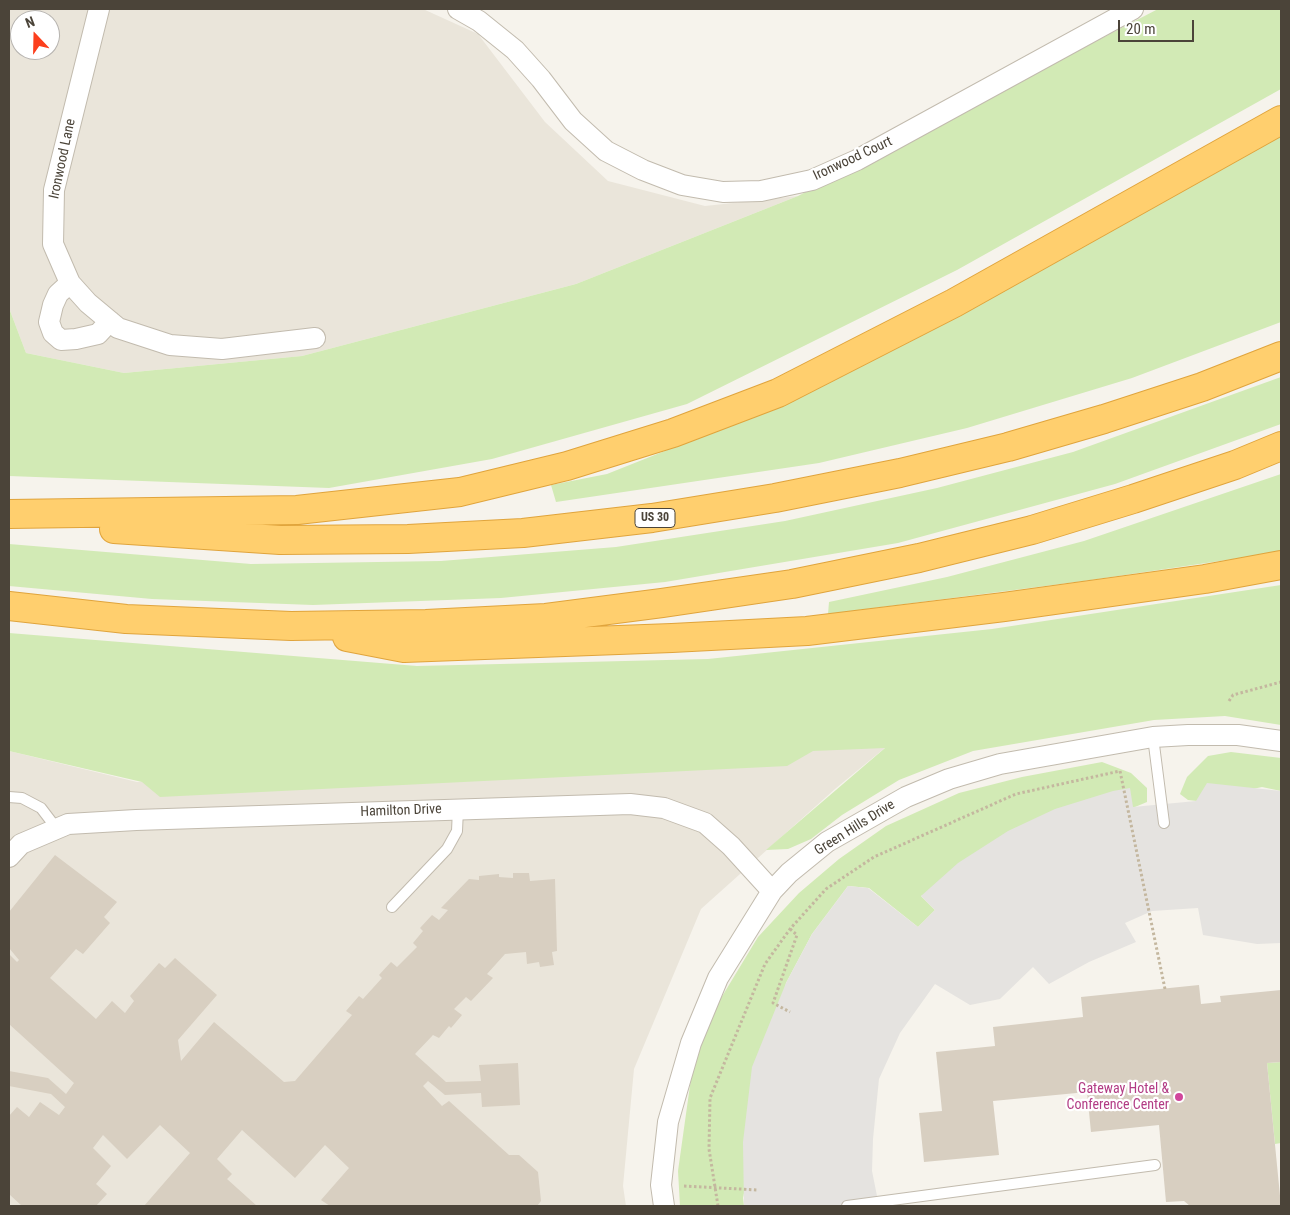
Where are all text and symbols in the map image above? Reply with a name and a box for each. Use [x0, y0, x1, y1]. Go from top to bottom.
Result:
north arrow [10, 10, 60, 60]
scale bar [1120, 10, 1196, 42]
text: N [23, 13, 37, 31]
text: 20 m [1126, 20, 1156, 38]
street label: Ironwood Lane [46, 117, 80, 201]
street label: Ironwood Court [811, 133, 895, 185]
road number: US 30 [635, 508, 675, 528]
street label: Green Hills Drive [812, 797, 898, 859]
street label: Hamilton Drive [360, 801, 442, 821]
place label: Gateway Hotel & Conference Center [1066, 1081, 1169, 1114]
marker: Gateway Hotel & Conference Center [1173, 1091, 1185, 1103]

